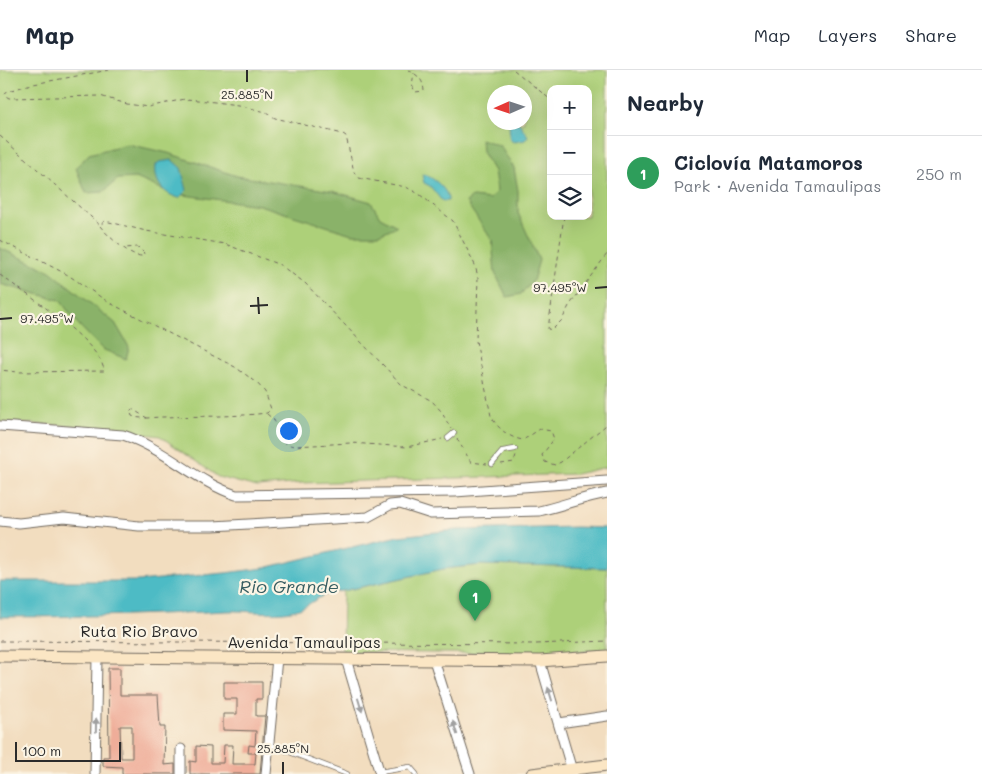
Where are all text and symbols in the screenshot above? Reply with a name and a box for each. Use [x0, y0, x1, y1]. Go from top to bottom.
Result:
text: Map [25, 19, 74, 50]
text: Map [754, 23, 790, 47]
text: Layers [818, 23, 877, 47]
text: Share [905, 23, 957, 47]
north arrow [487, 85, 532, 130]
map controls [547, 85, 592, 220]
button: + [547, 85, 592, 130]
text: 25.885°N [221, 86, 273, 102]
text: Nearby [627, 89, 704, 116]
button: − [547, 130, 592, 175]
text: Ciclovía Matamoros [674, 150, 863, 175]
text: 1 [639, 163, 647, 184]
text: 250 m [916, 163, 962, 184]
button: layers [547, 175, 592, 220]
text: Park · Avenida Tamaulipas [674, 175, 881, 196]
text: 97.495°W [533, 279, 587, 295]
text: 97.495°W [20, 310, 74, 326]
your location [276, 418, 302, 444]
water label: Rio Grande [239, 574, 339, 598]
pin: 1 [459, 580, 491, 621]
street label: Ruta Rio Bravo [81, 620, 197, 641]
street label: Avenida Tamaulipas [227, 631, 381, 652]
one-way arrow [545, 686, 553, 701]
one-way arrow [356, 698, 364, 713]
one-way arrow [92, 717, 100, 733]
one-way arrow [451, 720, 458, 735]
scale bar [15, 739, 121, 762]
text: 25.885°N [257, 740, 309, 756]
text: 100 m [22, 741, 61, 760]

